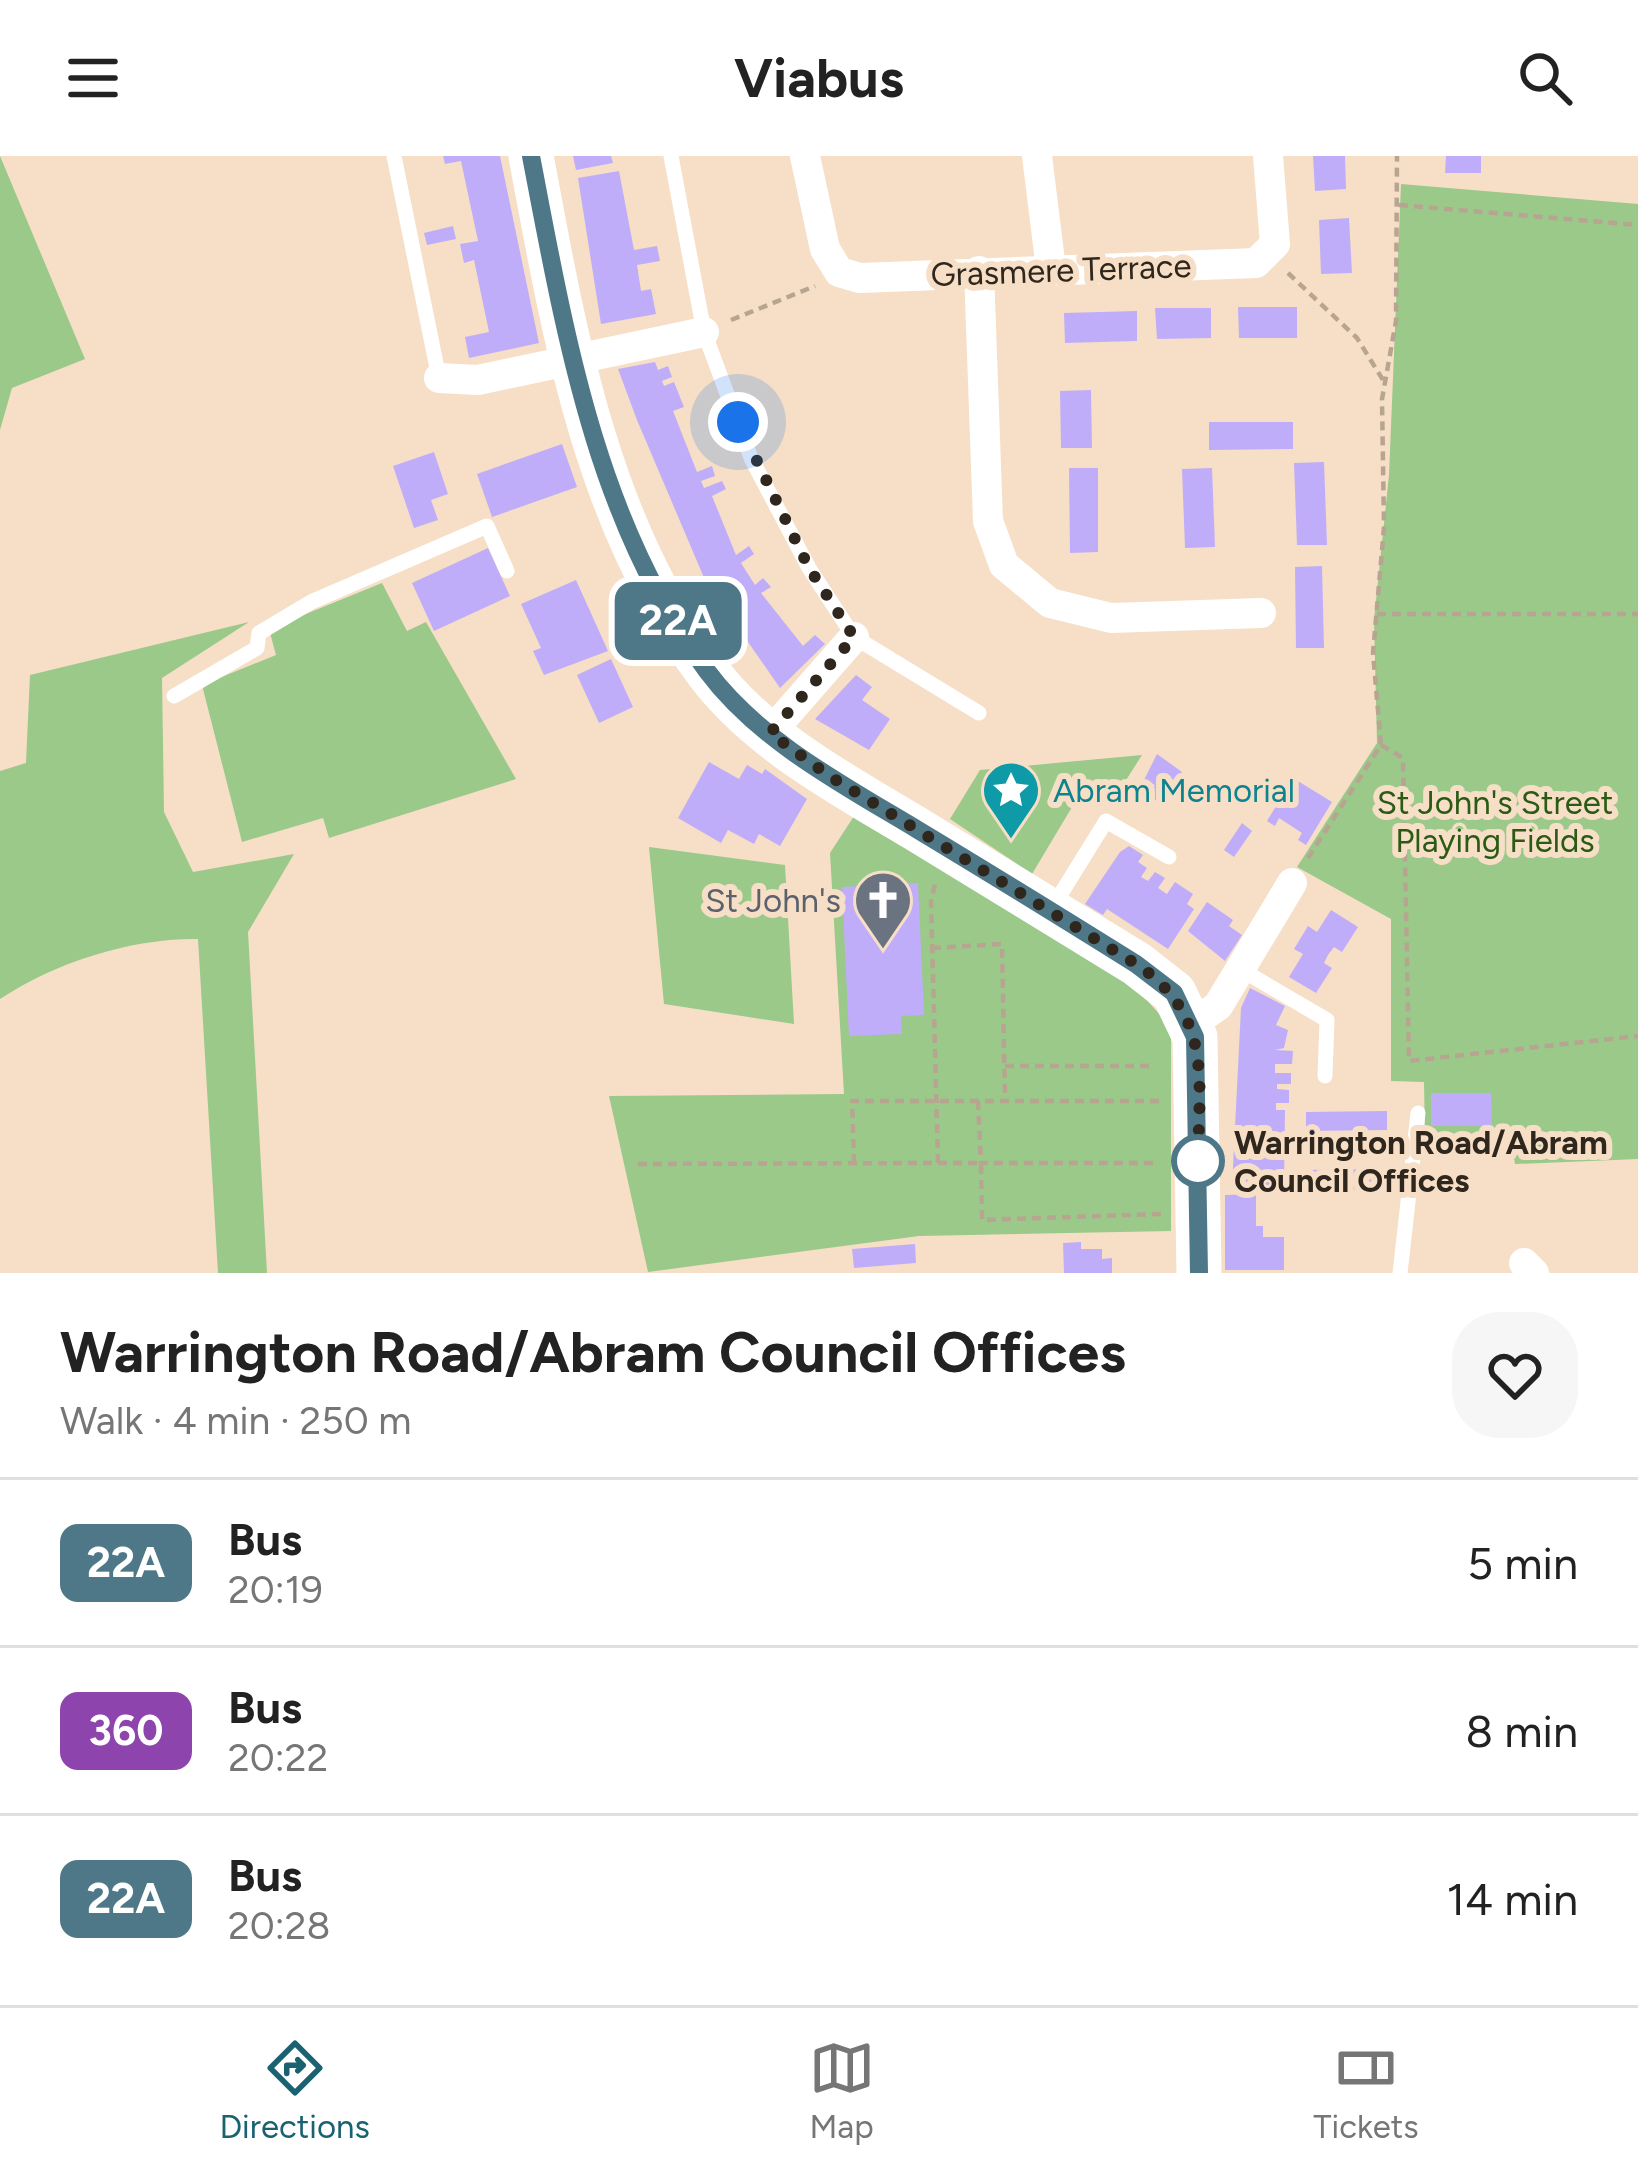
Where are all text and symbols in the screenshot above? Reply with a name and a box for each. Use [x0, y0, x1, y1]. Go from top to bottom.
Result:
icon: menu [60, 45, 126, 111]
icon: search [1512, 45, 1578, 111]
text: Viabus [734, 46, 904, 111]
street label: Grasmere Terrace [930, 246, 1192, 294]
your location [708, 392, 768, 452]
line badge: 22A [609, 582, 747, 660]
text: 22A [639, 595, 717, 646]
place icon: Abram Memorial [980, 759, 1042, 841]
place label: Abram Memorial [1053, 771, 1295, 810]
park label: St John's Street Playing Fields [1377, 783, 1613, 860]
church icon: St John's [852, 869, 914, 951]
place label: St John's [705, 881, 841, 920]
place label: Warrington Road/Abram Council Offices [1234, 1123, 1608, 1200]
marker: Warrington Road/Abram Council Offices [1173, 1136, 1223, 1186]
button: heart [1452, 1312, 1578, 1438]
text: Warrington Road/Abram Council Offices [60, 1318, 1126, 1386]
text: Walk · 4 min · 250 m [60, 1397, 411, 1444]
text: Bus [228, 1512, 302, 1566]
text: 5 min [1467, 1536, 1578, 1590]
text: 22A [87, 1537, 165, 1588]
text: 20:19 [228, 1566, 323, 1613]
text: Bus [228, 1680, 302, 1734]
text: 8 min [1465, 1704, 1578, 1758]
text: 360 [89, 1705, 163, 1756]
text: 20:22 [228, 1734, 328, 1781]
text: Bus [228, 1848, 302, 1902]
text: 14 min [1447, 1872, 1578, 1926]
text: 22A [87, 1873, 165, 1924]
text: 20:28 [228, 1902, 330, 1949]
tab: Directions [219, 2035, 370, 2146]
tab: Map [809, 2035, 875, 2146]
tab: Tickets [1313, 2035, 1419, 2146]

